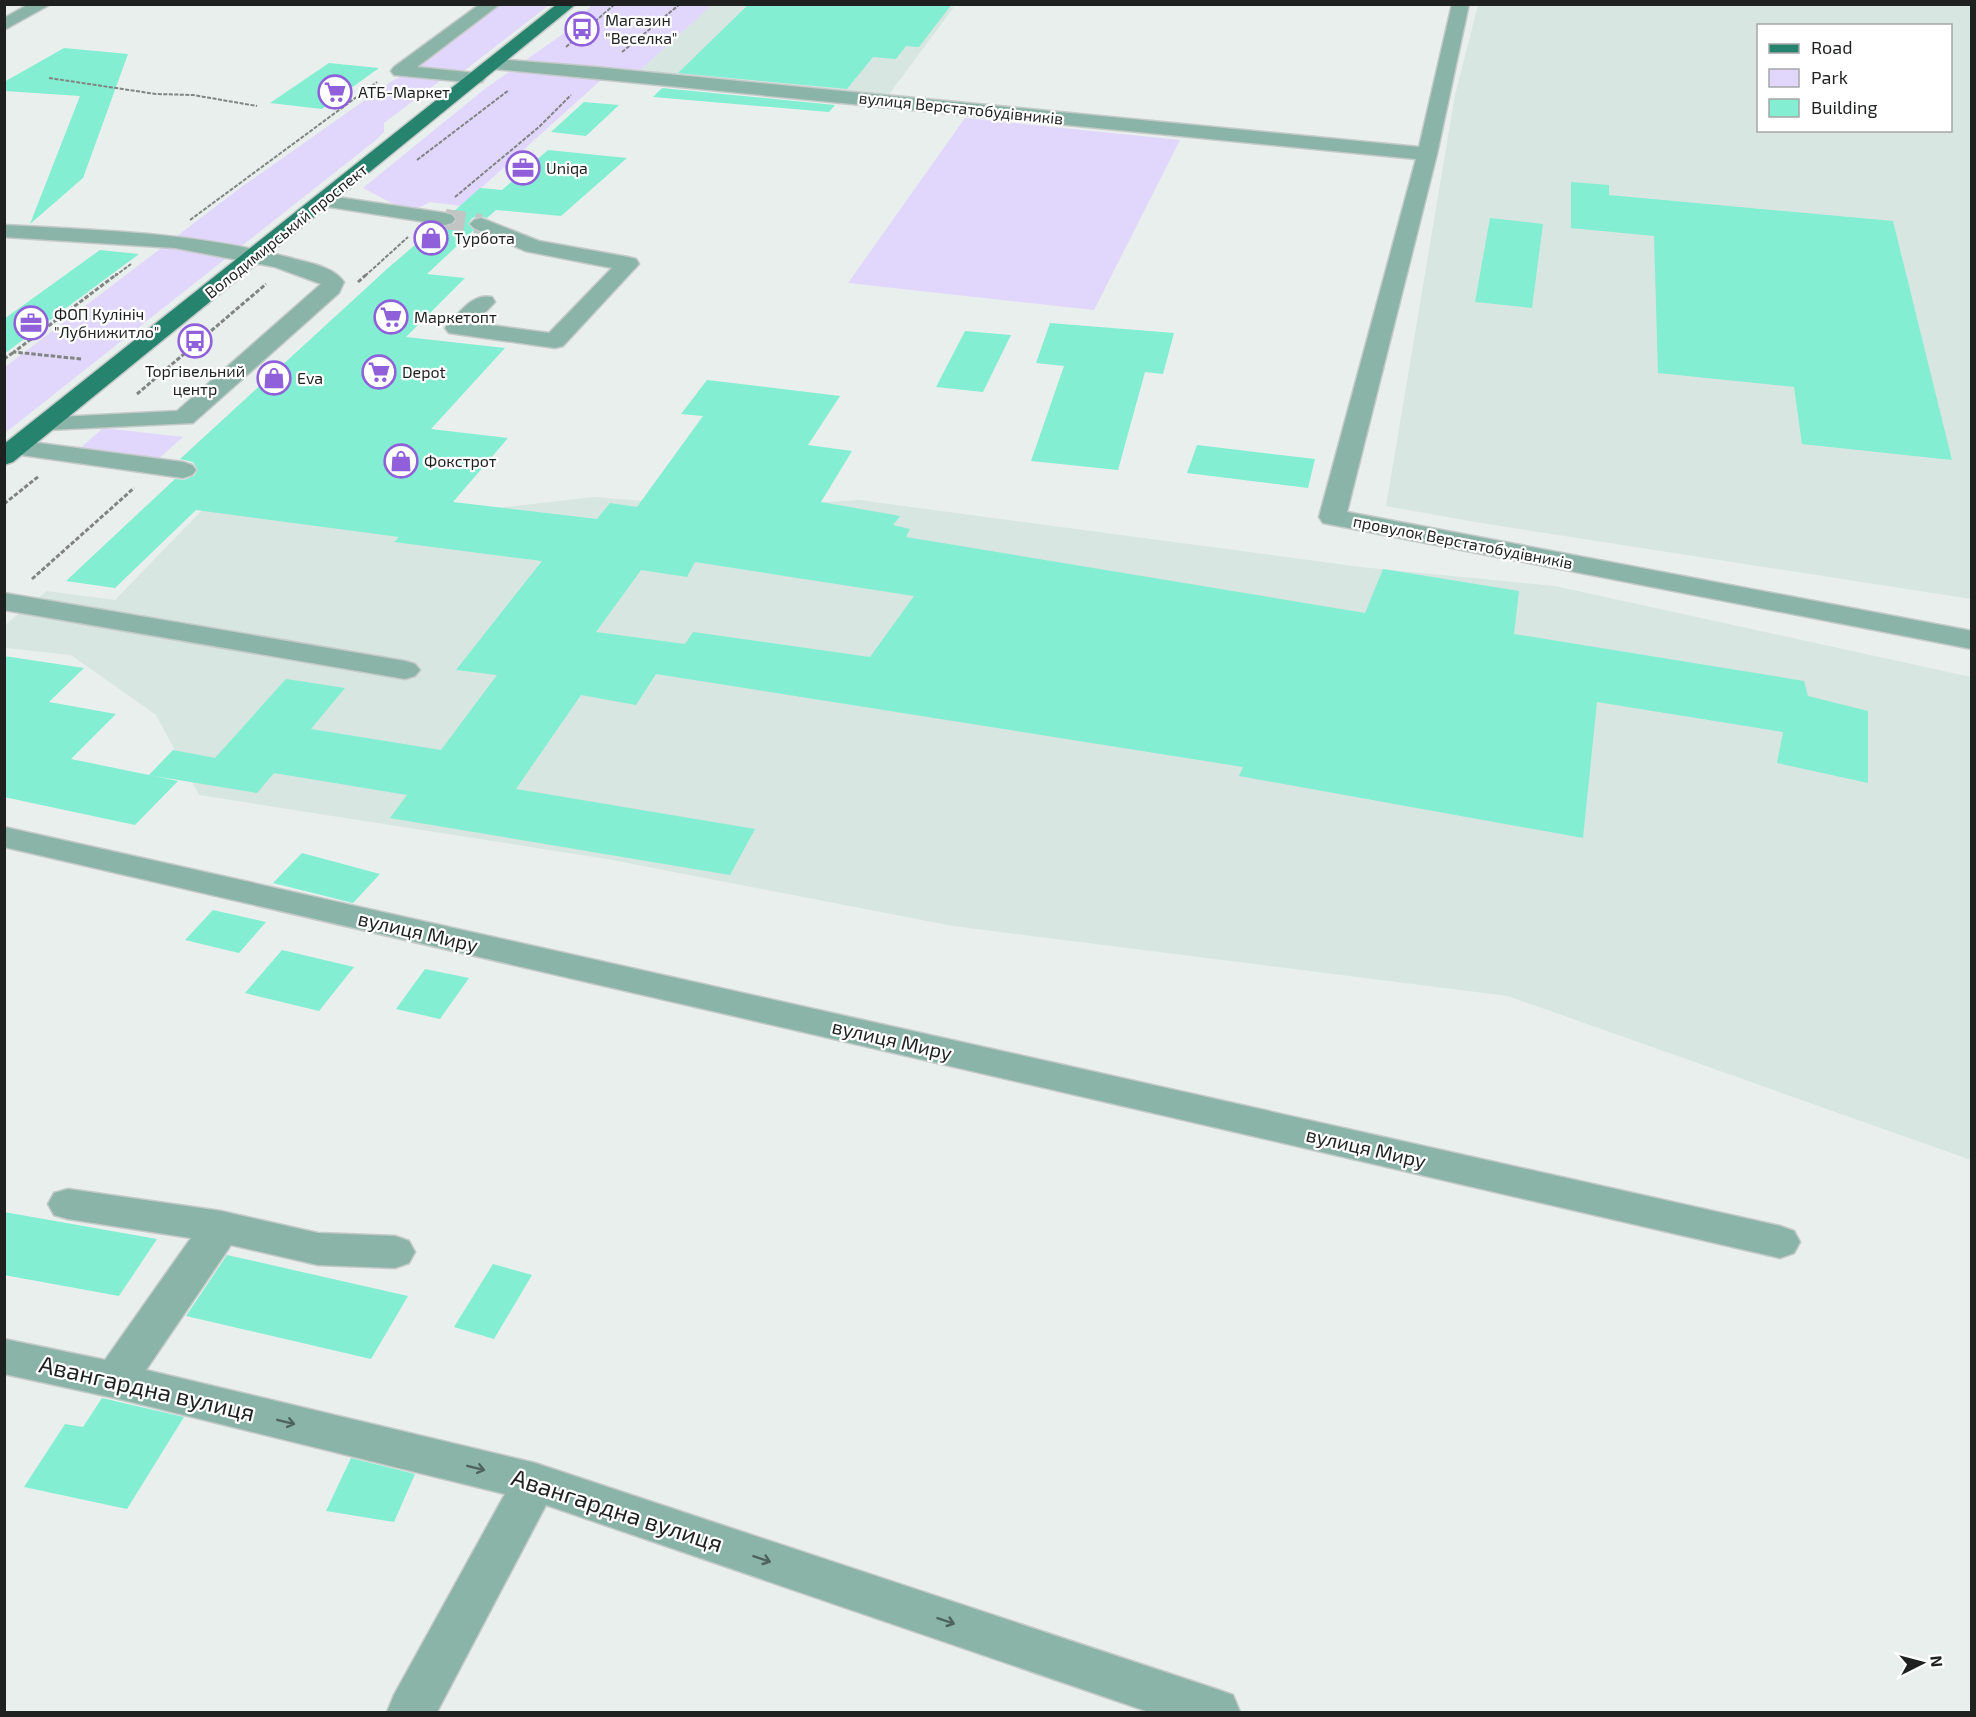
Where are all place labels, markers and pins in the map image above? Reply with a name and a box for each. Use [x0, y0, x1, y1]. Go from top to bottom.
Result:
place label: Магазин "Веселка" [605, 10, 677, 47]
bus stop icon: Магазин "Веселка" [564, 11, 600, 47]
supermarket icon: АТБ-Маркет [317, 74, 353, 110]
place label: АТБ-Маркет [358, 82, 450, 101]
office icon: Uniqa [505, 150, 541, 186]
place label: Uniqa [546, 158, 588, 177]
shop icon: Турбота [413, 220, 449, 256]
place label: Турбота [454, 228, 515, 248]
supermarket icon: Маркетопт [373, 299, 409, 335]
place label: ФОП Кулініч "Лубнижитло" [54, 304, 159, 342]
office icon: ФОП Кулініч "Лубнижитло" [13, 305, 49, 341]
place label: Маркетопт [414, 307, 497, 326]
bus stop icon: Торгівельний центр [177, 323, 213, 359]
supermarket icon: Depot [361, 354, 397, 390]
shop icon: Eva [256, 360, 292, 396]
place label: Торгівельний центр [145, 361, 245, 398]
place label: Depot [402, 362, 446, 381]
place label: Eva [297, 368, 323, 387]
shop icon: Фокстрот [383, 443, 419, 479]
place label: Фокстрот [424, 451, 497, 470]

